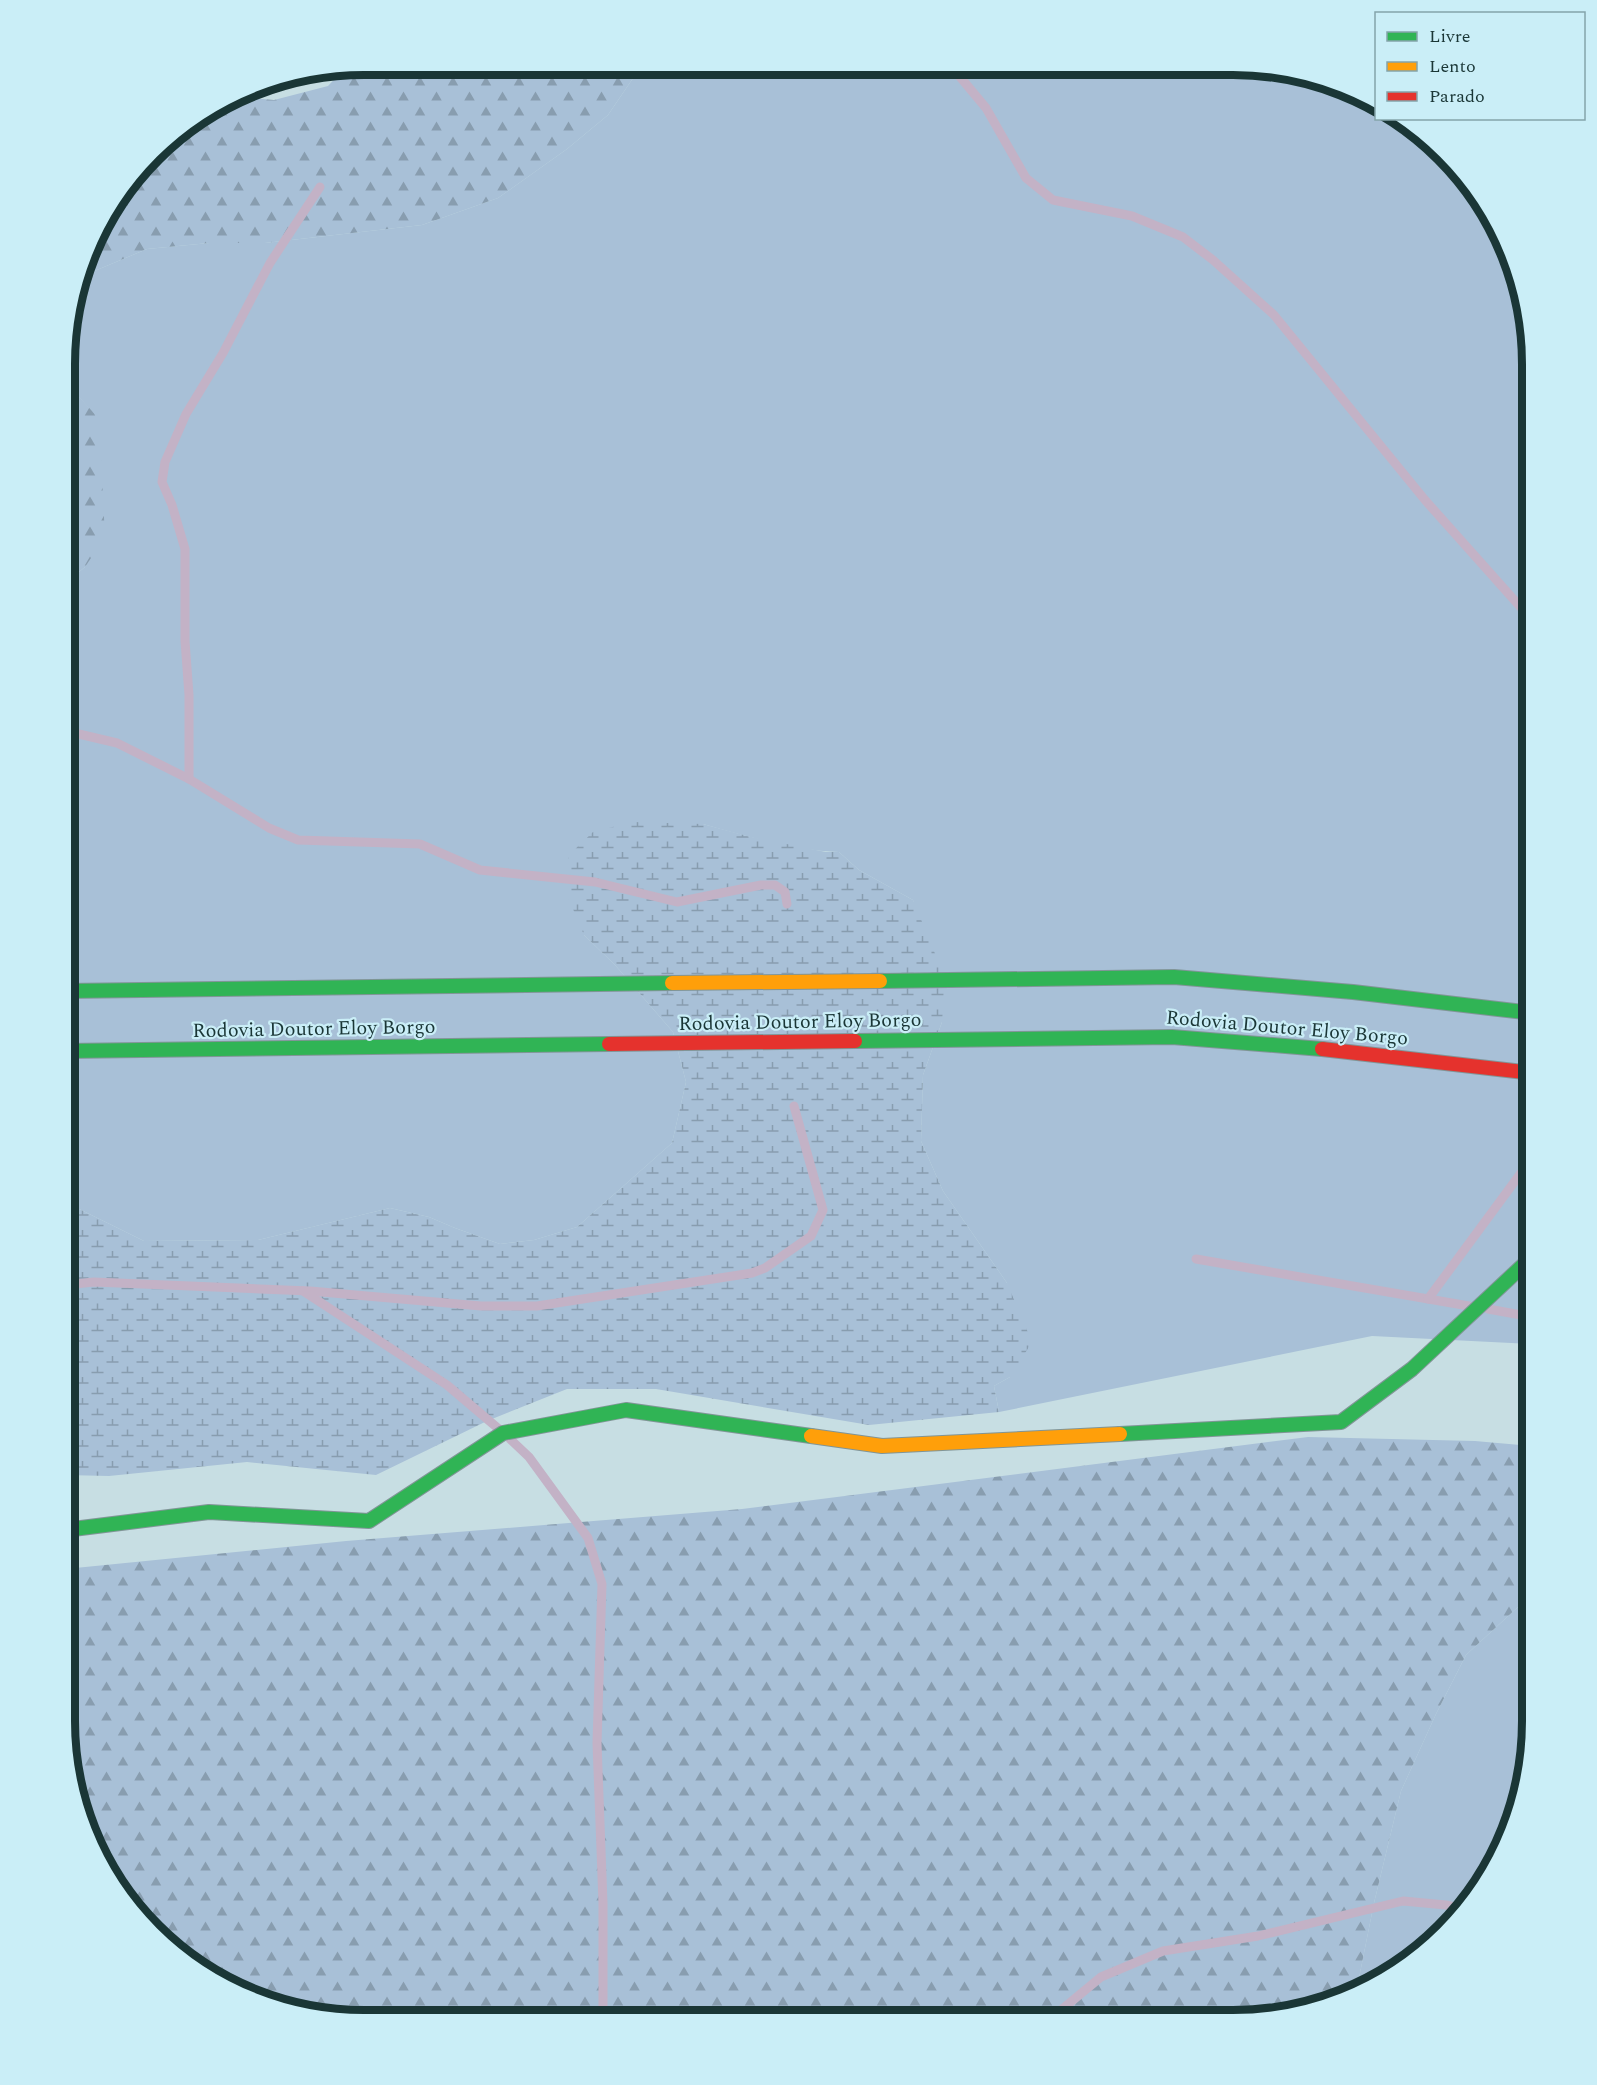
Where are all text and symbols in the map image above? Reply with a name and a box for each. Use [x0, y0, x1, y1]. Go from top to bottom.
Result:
legend [1375, 12, 1585, 120]
text: Livre [1429, 23, 1471, 50]
text: Lento [1429, 53, 1476, 80]
text: Parado [1429, 83, 1485, 110]
street label: Rodovia Doutor Eloy Borgo [1165, 1002, 1409, 1054]
street label: Rodovia Doutor Eloy Borgo [678, 1005, 922, 1039]
street label: Rodovia Doutor Eloy Borgo [192, 1012, 436, 1046]

